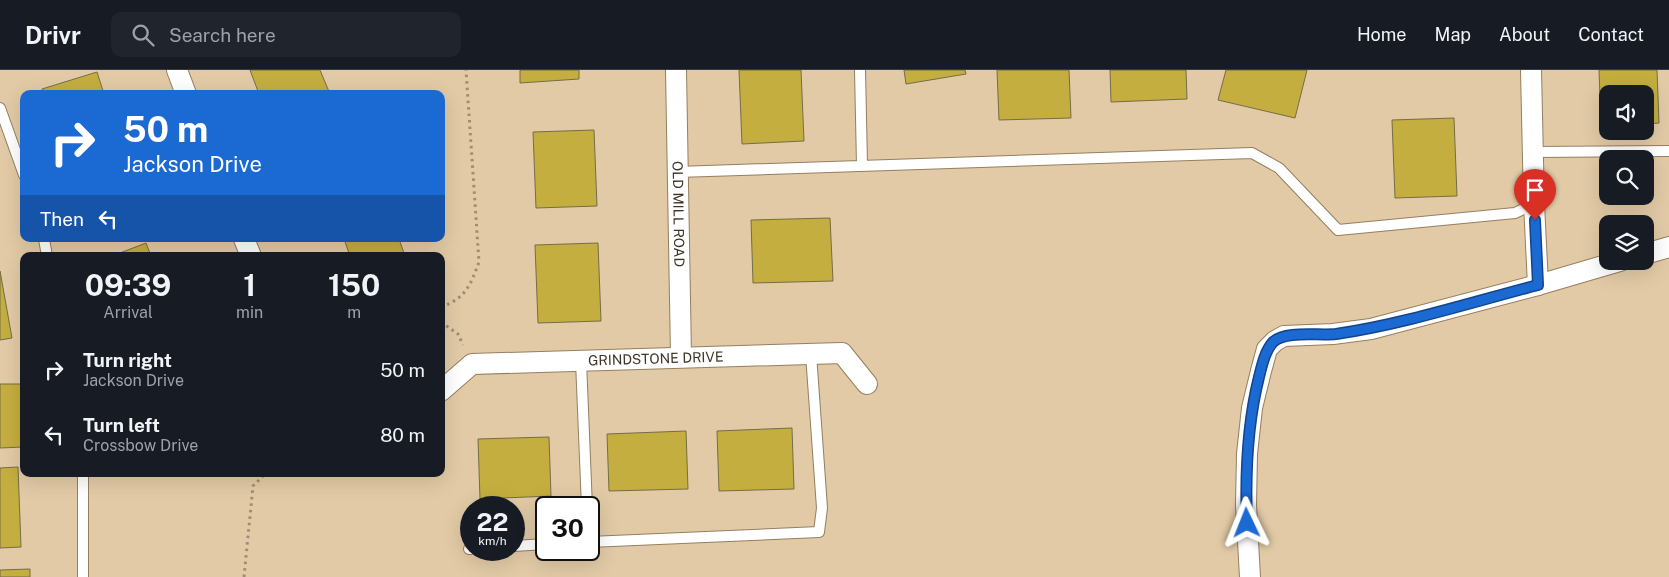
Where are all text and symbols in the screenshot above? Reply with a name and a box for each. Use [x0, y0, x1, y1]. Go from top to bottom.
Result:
search box [111, 12, 461, 57]
text: Drivr [25, 21, 81, 49]
icon: search [129, 21, 157, 49]
text: Search here [169, 24, 276, 46]
text: Home [1357, 24, 1407, 45]
text: Map [1435, 24, 1471, 45]
text: About [1499, 24, 1550, 45]
text: Contact [1578, 24, 1644, 45]
map controls [1599, 85, 1654, 270]
button: sound [1599, 85, 1654, 140]
text: 50 m [123, 109, 208, 150]
icon: right [40, 110, 105, 175]
button: search [1599, 150, 1654, 205]
text: Jackson Drive [123, 151, 262, 177]
street label: OLD MILL ROAD [670, 161, 687, 267]
pin [1514, 169, 1556, 220]
icon: arrive [1521, 176, 1549, 204]
icon: left [94, 205, 122, 233]
text: Then [40, 208, 84, 230]
button: layers [1599, 215, 1654, 270]
text: 09:39 [85, 267, 171, 303]
text: 1 [243, 267, 256, 303]
text: 150 [328, 267, 380, 303]
text: Arrival [103, 303, 153, 322]
text: min [236, 303, 263, 322]
text: m [347, 303, 361, 322]
text: Turn right [83, 349, 172, 371]
street label: GRINDSTONE DRIVE [588, 349, 724, 369]
icon: right [40, 356, 68, 384]
text: 50 m [380, 359, 425, 381]
text: Jackson Drive [83, 371, 184, 390]
text: Turn left [83, 414, 160, 436]
icon: left [40, 421, 68, 449]
text: 80 m [380, 424, 425, 446]
text: Crossbow Drive [83, 436, 198, 455]
speed limit sign: 30 [535, 496, 600, 561]
position arrow [1220, 496, 1272, 548]
text: 22 [477, 507, 508, 537]
text: km/h [478, 534, 507, 548]

